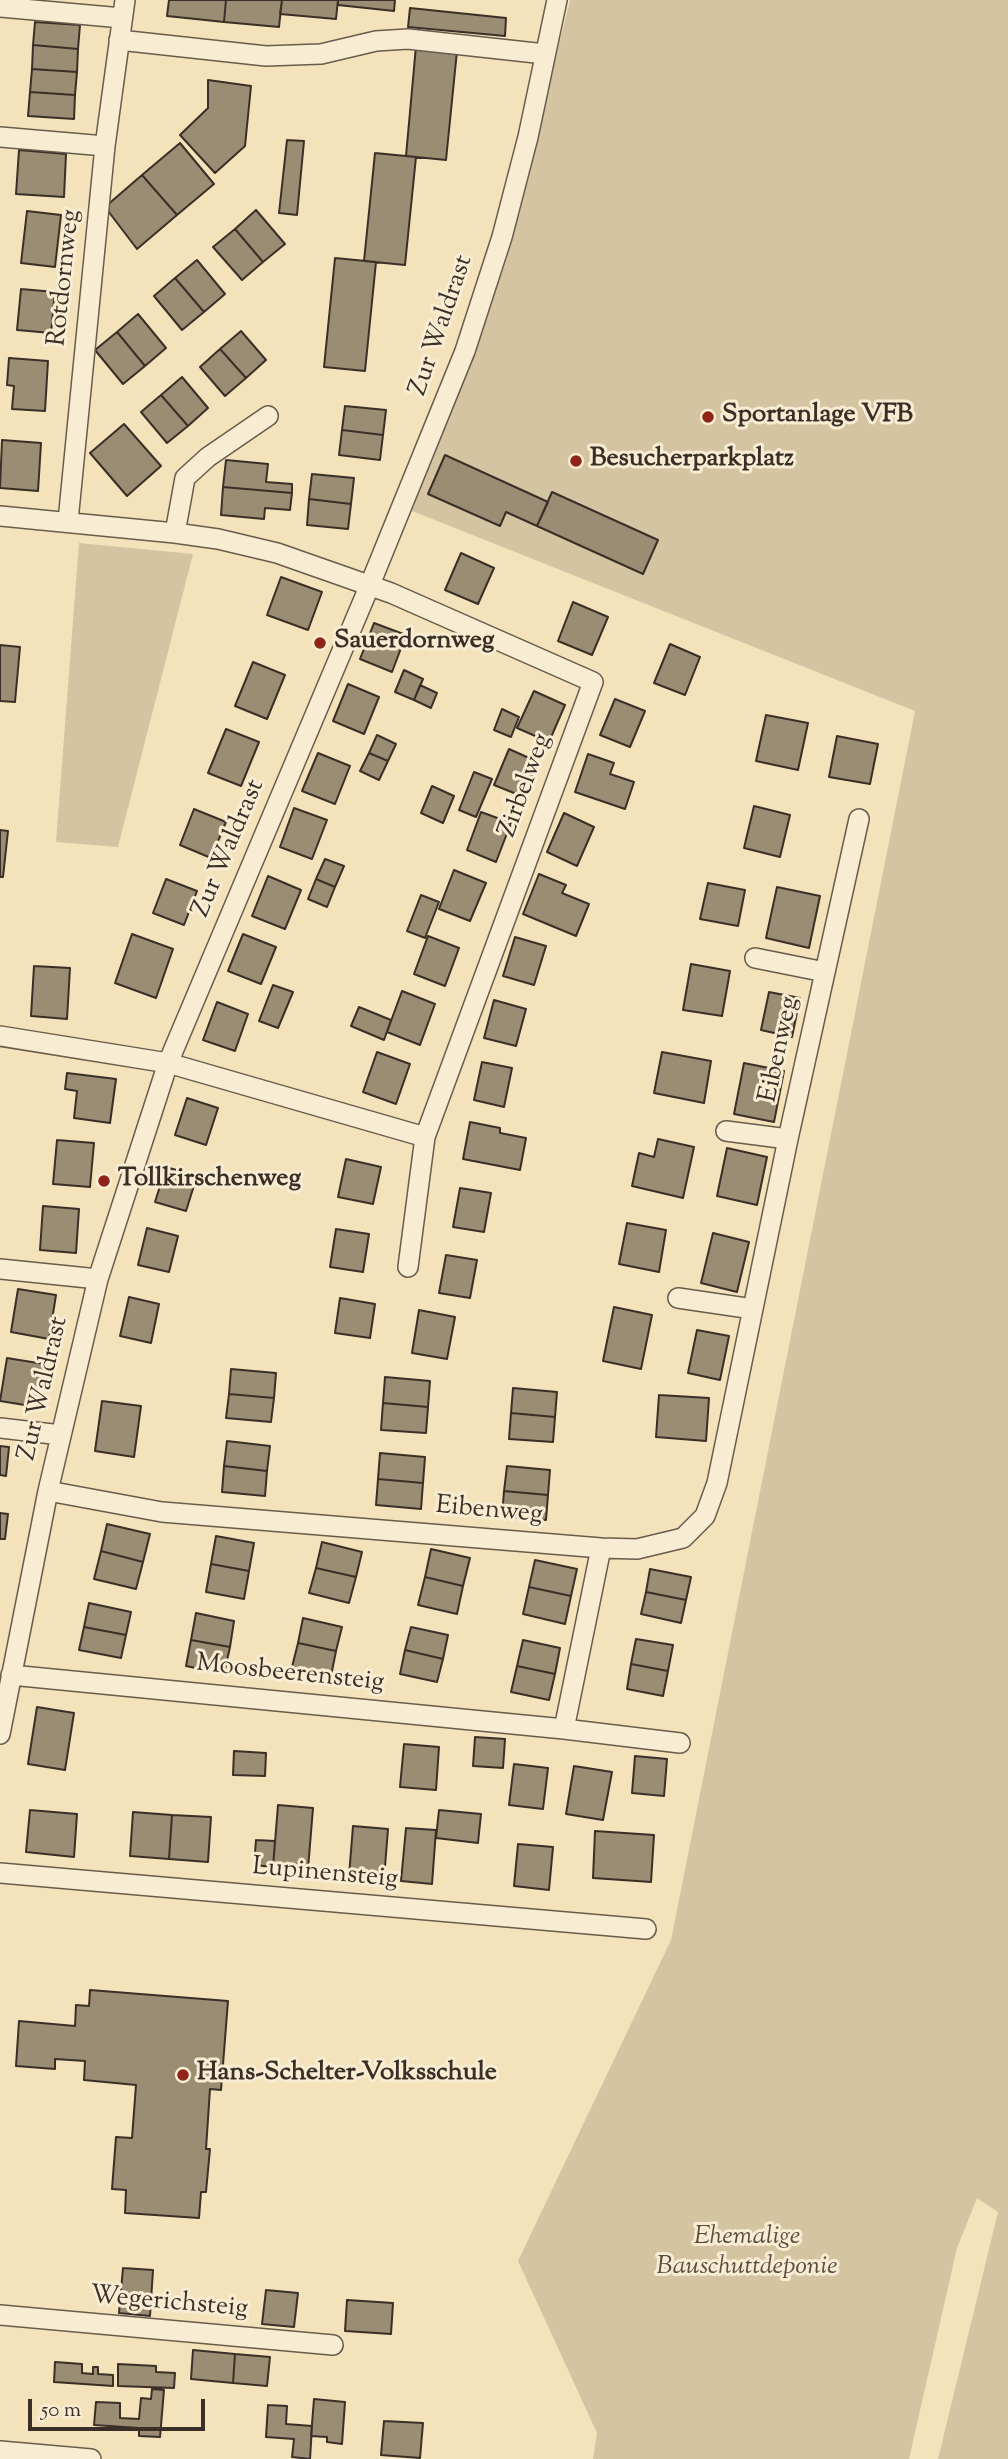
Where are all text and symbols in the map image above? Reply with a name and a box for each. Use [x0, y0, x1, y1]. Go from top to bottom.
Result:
street label: Rotdornweg [43, 208, 89, 348]
street label: Zur Waldrast [404, 252, 482, 400]
place label: Sportanlage VFB [722, 401, 913, 433]
marker: Sportanlage VFB [700, 409, 716, 425]
place label: Besucherparkplatz [590, 445, 794, 477]
marker: Besucherparkplatz [568, 453, 584, 469]
place label: Sauerdornweg [334, 627, 494, 659]
marker: Sauerdornweg [312, 635, 328, 651]
street label: Zirbelweg [494, 730, 560, 842]
street label: Zur Waldrast [187, 775, 273, 923]
street label: Eibenweg [755, 994, 807, 1106]
place label: Tollkirschenweg [118, 1165, 301, 1197]
marker: Tollkirschenweg [96, 1173, 112, 1189]
street label: Zur Waldrast [13, 1314, 77, 1464]
street label: Eibenweg [434, 1492, 544, 1532]
street label: Moosbeerensteig [195, 1650, 385, 1700]
street label: Lupinensteig [251, 1853, 399, 1897]
place label: Hans-Schelter-Volksschule [197, 2059, 497, 2091]
marker: Hans-Schelter-Volksschule [175, 2067, 191, 2083]
park label: Ehemalige Bauschuttdeponie [657, 2223, 837, 2284]
street label: Wegerichsteig [89, 2282, 249, 2326]
scale bar [32, 2386, 208, 2430]
text: 50 m [41, 2396, 81, 2426]

